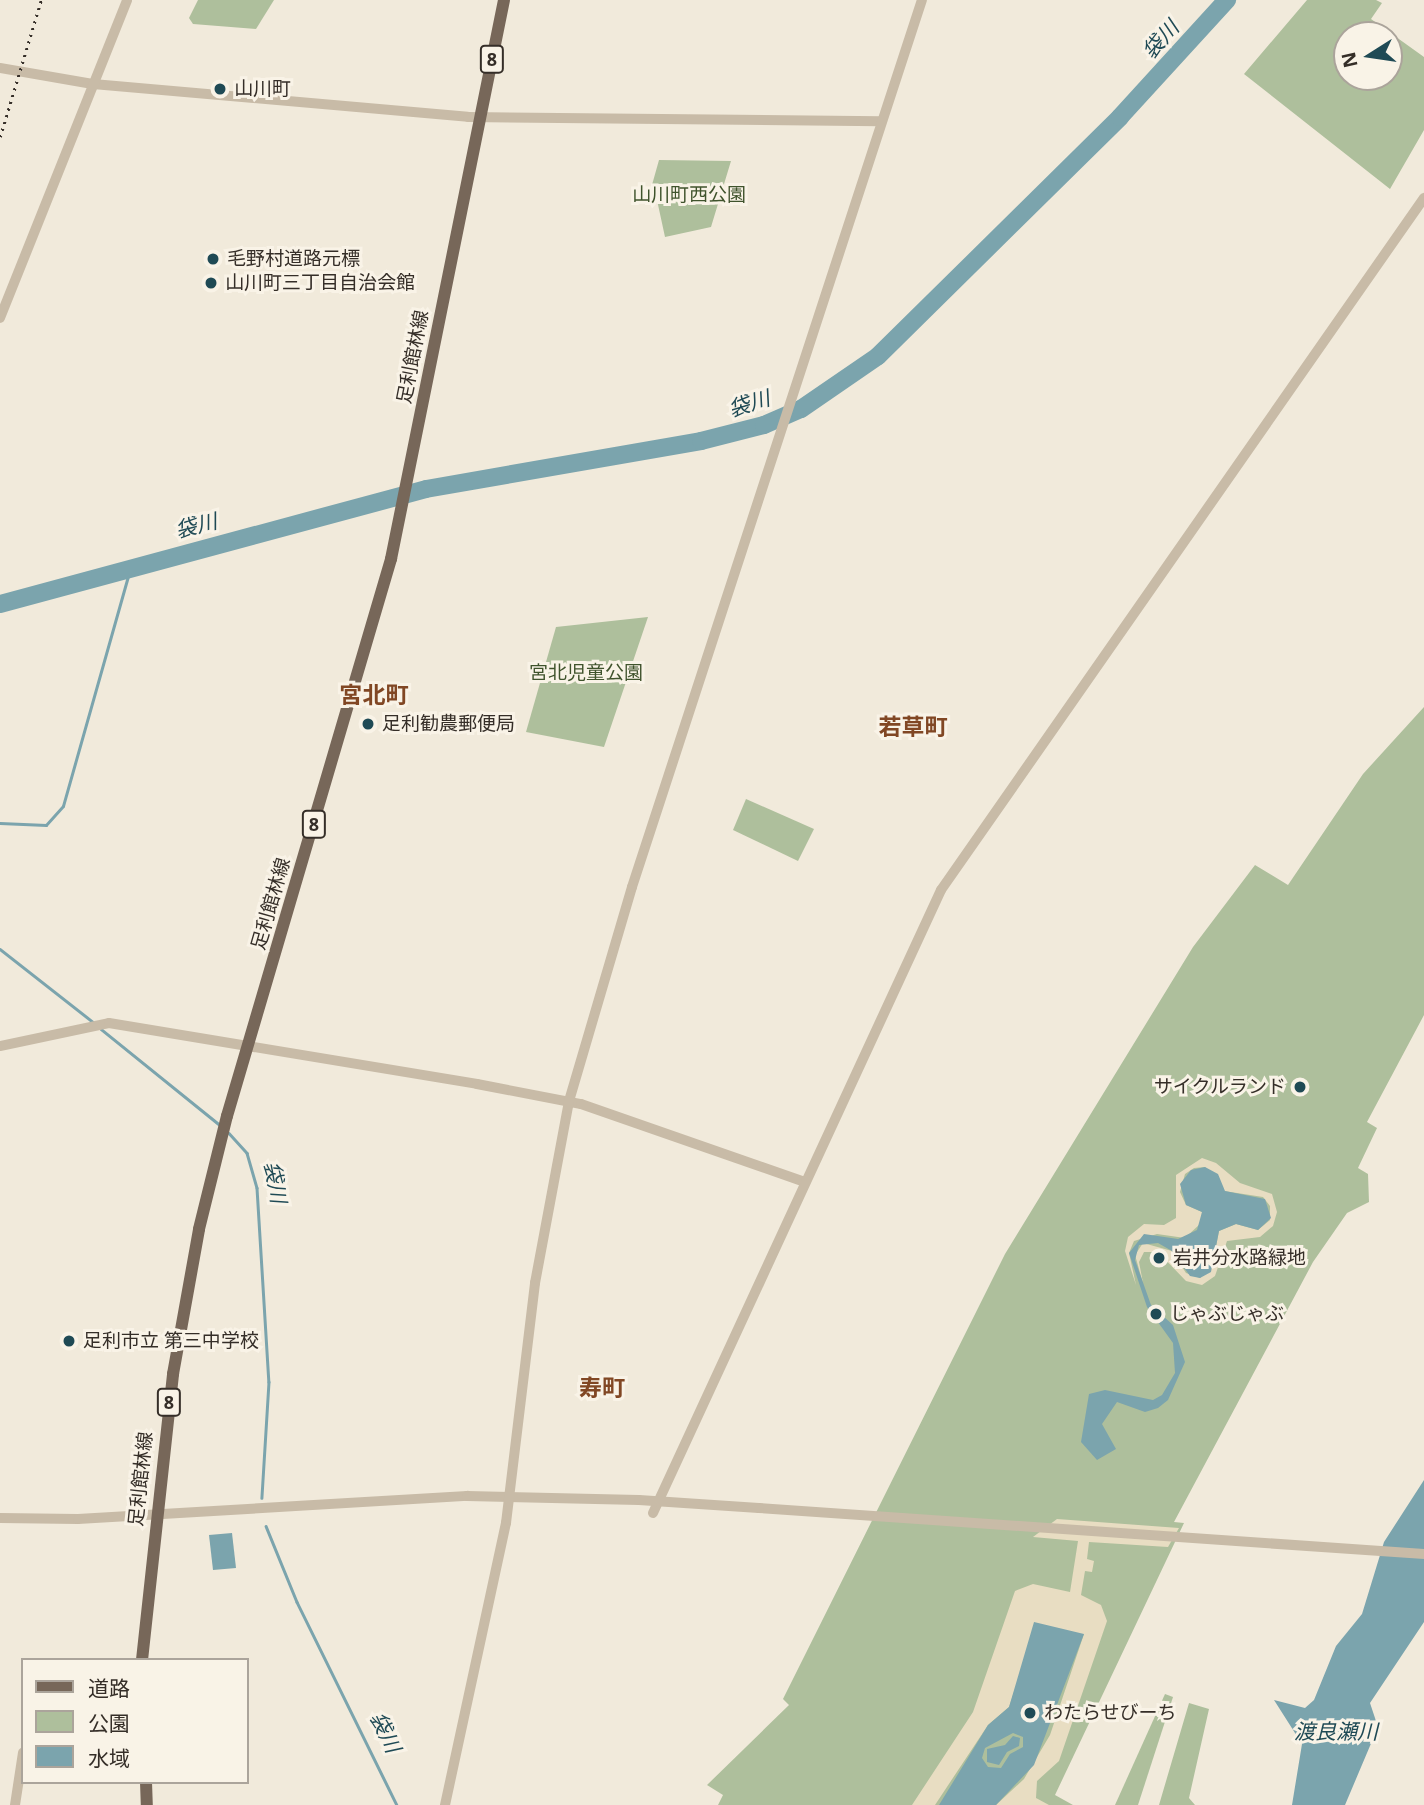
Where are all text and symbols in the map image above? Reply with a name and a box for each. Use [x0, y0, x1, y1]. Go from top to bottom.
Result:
water label: 袋川 [1137, 15, 1183, 63]
north arrow [1333, 21, 1403, 91]
road number: 8 [480, 44, 504, 74]
text: N [1335, 50, 1364, 70]
place label: 山川町 [234, 78, 291, 100]
marker: 山川町 [212, 81, 228, 97]
park label: 山川町西公園 [632, 184, 746, 206]
place label: 毛野村道路元標 [227, 248, 360, 270]
marker: 毛野村道路元標 [205, 251, 221, 267]
place label: 山川町三丁目自治会館 [225, 272, 415, 294]
marker: 山川町三丁目自治会館 [203, 275, 219, 291]
street label: 足利館林線 [393, 308, 433, 406]
water label: 袋川 [725, 385, 773, 421]
water label: 袋川 [173, 508, 219, 542]
park label: 宮北児童公園 [529, 662, 643, 684]
district label: 宮北町 [340, 680, 408, 708]
district label: 若草町 [879, 712, 947, 740]
place label: 足利勧農郵便局 [382, 713, 515, 735]
marker: 足利勧農郵便局 [360, 716, 376, 732]
road number: 8 [302, 810, 326, 838]
street label: 足利館林線 [247, 855, 295, 953]
place label: サイクルランド [1153, 1076, 1286, 1098]
marker: サイクルランド [1292, 1079, 1308, 1095]
water label: 袋川 [260, 1159, 292, 1205]
place label: 岩井分水路緑地 [1173, 1247, 1306, 1269]
marker: 岩井分水路緑地 [1151, 1250, 1167, 1266]
place label: じゃぶじゃぶ [1170, 1303, 1284, 1325]
marker: じゃぶじゃぶ [1148, 1306, 1164, 1322]
place label: 足利市立 第三中学校 [83, 1330, 259, 1352]
marker: 足利市立 第三中学校 [61, 1333, 77, 1349]
district label: 寿町 [579, 1373, 625, 1401]
road number: 8 [157, 1387, 181, 1416]
street label: 足利館林線 [125, 1431, 157, 1527]
legend [21, 1658, 248, 1784]
text: 道路 [88, 1674, 130, 1702]
place label: わたらせびーち [1044, 1702, 1177, 1724]
marker: わたらせびーち [1022, 1705, 1038, 1721]
water label: 袋川 [365, 1708, 407, 1756]
text: 公園 [88, 1709, 130, 1737]
water label: 渡良瀬川 [1294, 1718, 1378, 1744]
text: 水域 [88, 1744, 130, 1772]

